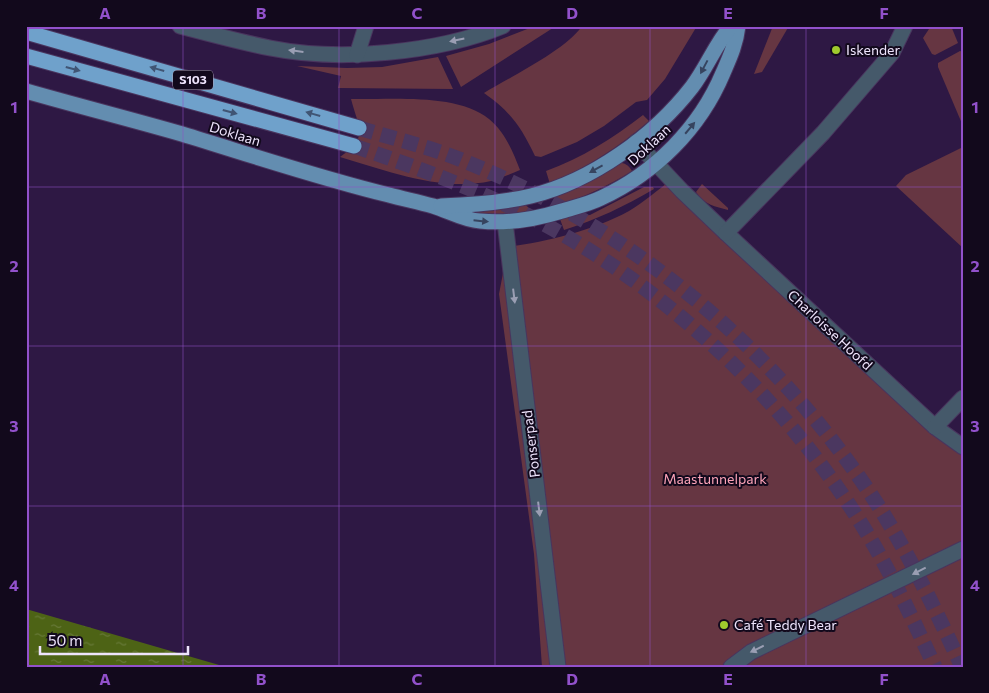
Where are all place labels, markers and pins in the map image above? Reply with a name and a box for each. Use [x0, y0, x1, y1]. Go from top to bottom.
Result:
place label: Iskender [846, 41, 900, 58]
marker: Iskender [830, 44, 842, 56]
place label: Café Teddy Bear [734, 616, 837, 633]
marker: Café Teddy Bear [718, 619, 730, 631]

